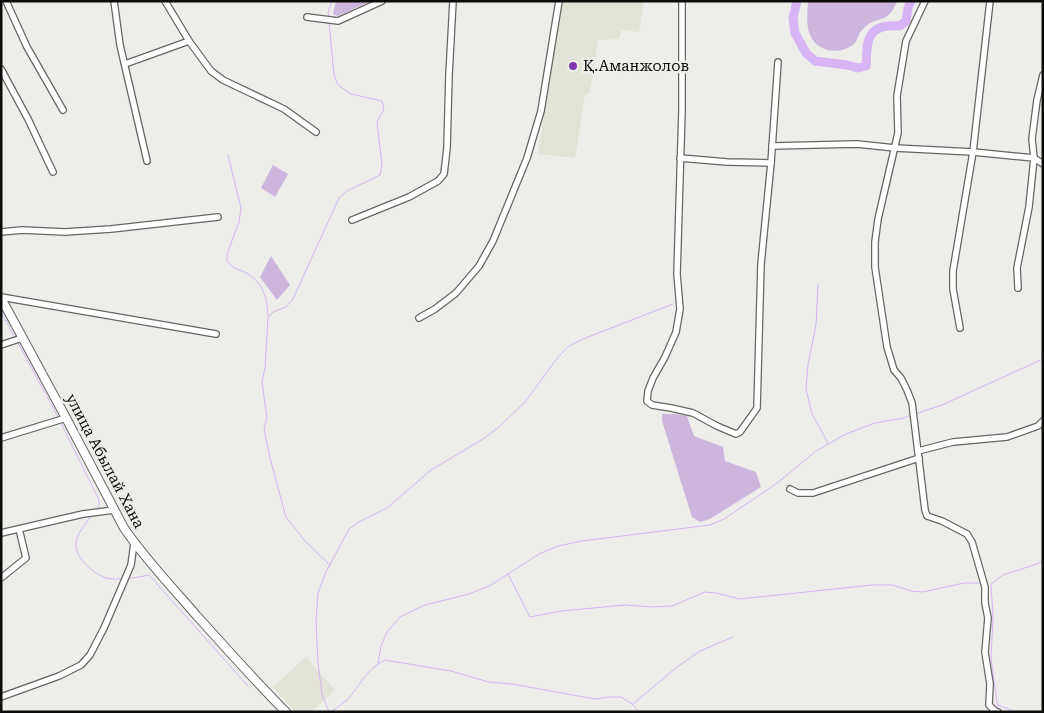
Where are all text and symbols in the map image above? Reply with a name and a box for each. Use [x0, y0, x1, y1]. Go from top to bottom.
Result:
place label: Қ.Аманжолов [583, 57, 689, 75]
marker: Қ.Аманжолов [567, 60, 579, 72]
street label: улица Абылай Хана [62, 391, 148, 531]

